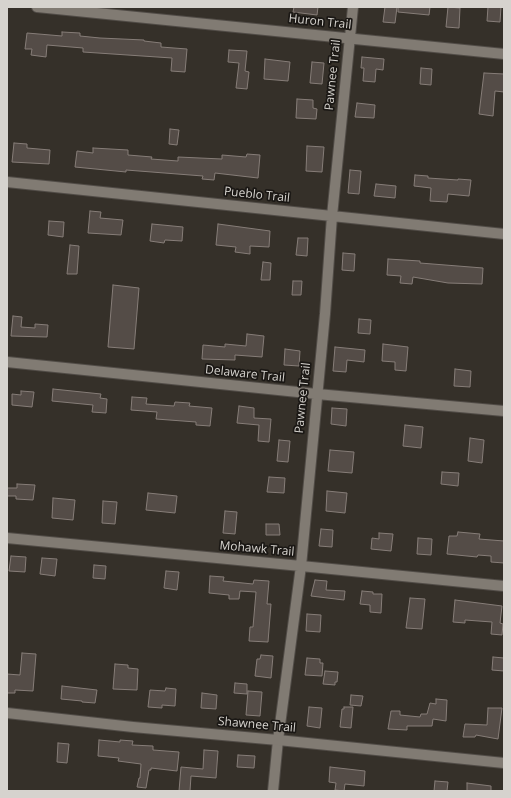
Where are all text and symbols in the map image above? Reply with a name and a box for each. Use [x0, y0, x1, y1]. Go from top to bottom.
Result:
street label: Huron Trail [288, 12, 352, 32]
street label: Pawnee Trail [322, 39, 344, 111]
street label: Pueblo Trail [223, 184, 291, 206]
street label: Pawnee Trail [292, 362, 314, 434]
street label: Delaware Trail [204, 363, 286, 385]
street label: Mohawk Trail [219, 539, 295, 559]
street label: Shawnee Trail [217, 714, 297, 736]

